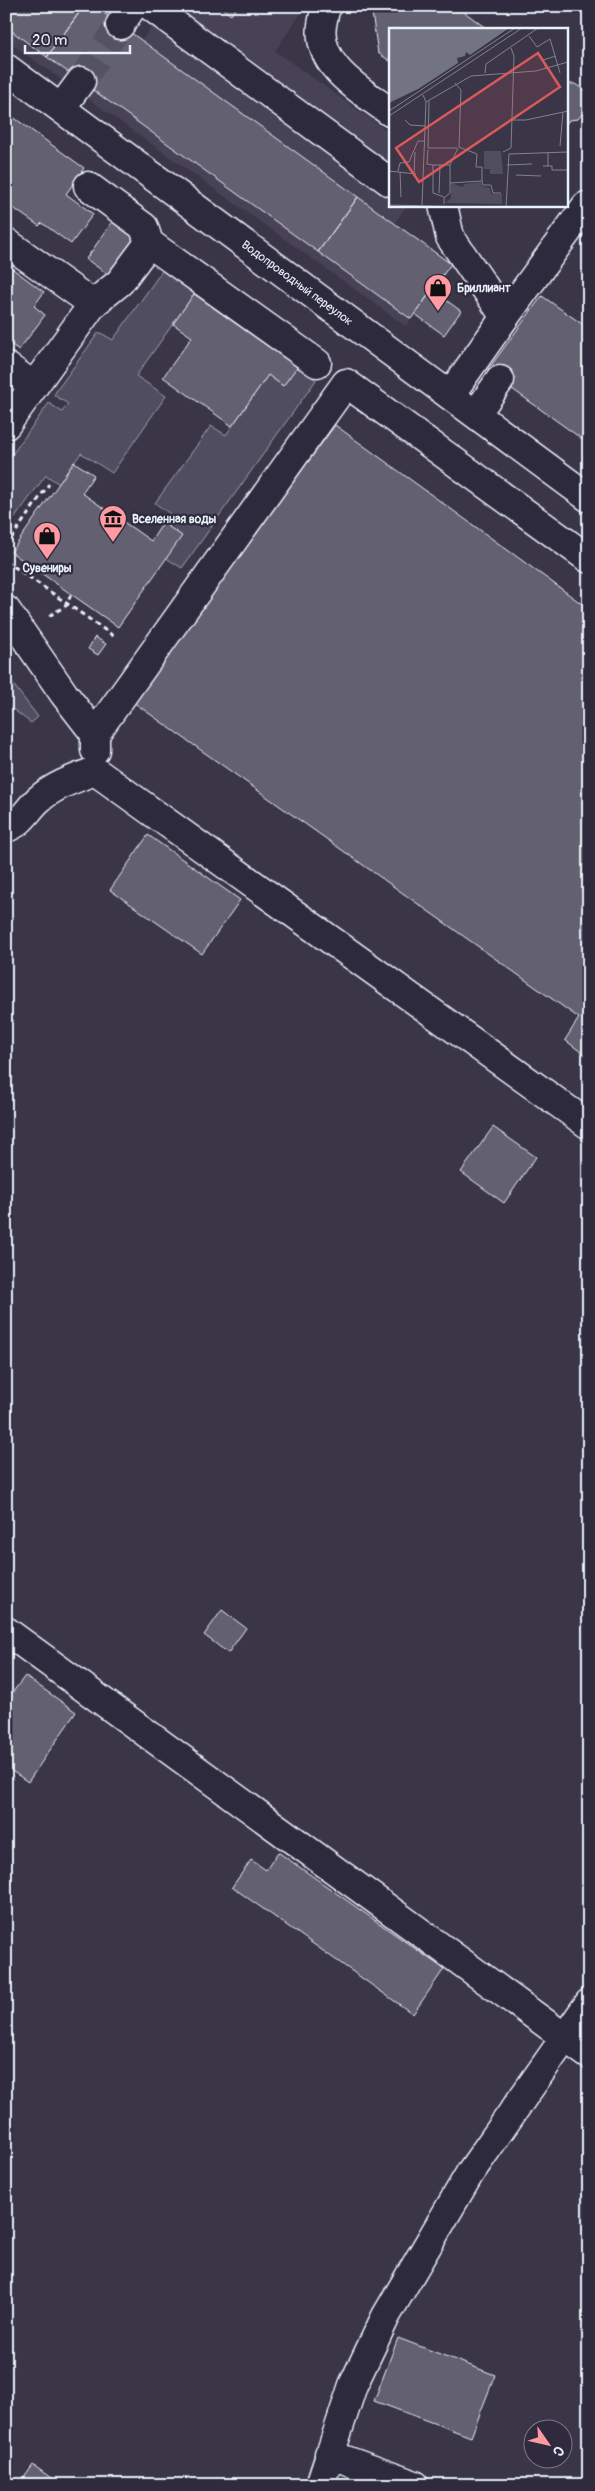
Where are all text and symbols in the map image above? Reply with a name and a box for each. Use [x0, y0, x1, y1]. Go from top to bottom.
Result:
scale bar [25, 22, 130, 54]
inset map [389, 28, 568, 206]
text: 20 m [32, 31, 67, 50]
street label: Водопроводный переулок [239, 237, 356, 329]
shop icon: Бриллиант [423, 273, 453, 312]
place label: Бриллиант [457, 281, 512, 296]
museum icon: Вселенная воды [98, 504, 128, 543]
place label: Вселенная воды [132, 512, 216, 527]
shop icon: Сувениры [32, 521, 62, 560]
place label: Сувениры [22, 561, 72, 576]
north arrow [522, 2418, 572, 2468]
text: С [549, 2443, 568, 2460]

